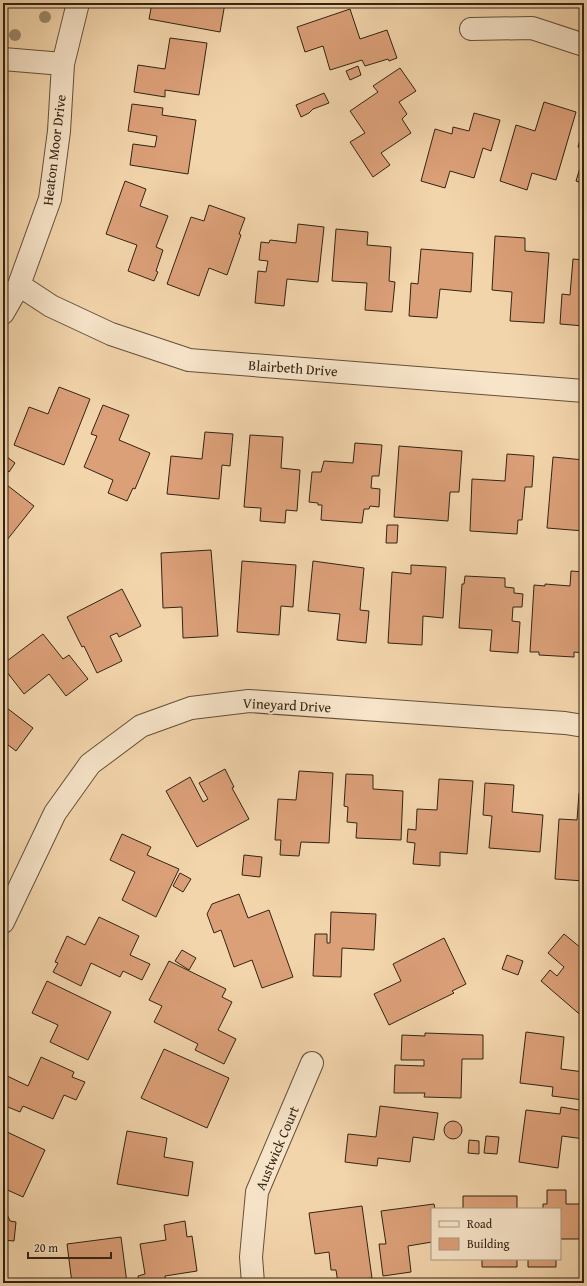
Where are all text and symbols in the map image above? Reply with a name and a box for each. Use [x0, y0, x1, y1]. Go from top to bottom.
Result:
street label: Heaton Moor Drive [37, 93, 71, 207]
street label: Blairbeth Drive [248, 355, 339, 381]
street label: Vineyard Drive [242, 693, 332, 717]
street label: Austwick Court [250, 1103, 304, 1193]
legend [431, 1208, 561, 1260]
text: Road [467, 1215, 493, 1232]
scale bar [28, 1234, 111, 1260]
text: Building [467, 1235, 510, 1252]
text: 20 m [34, 1239, 58, 1256]

